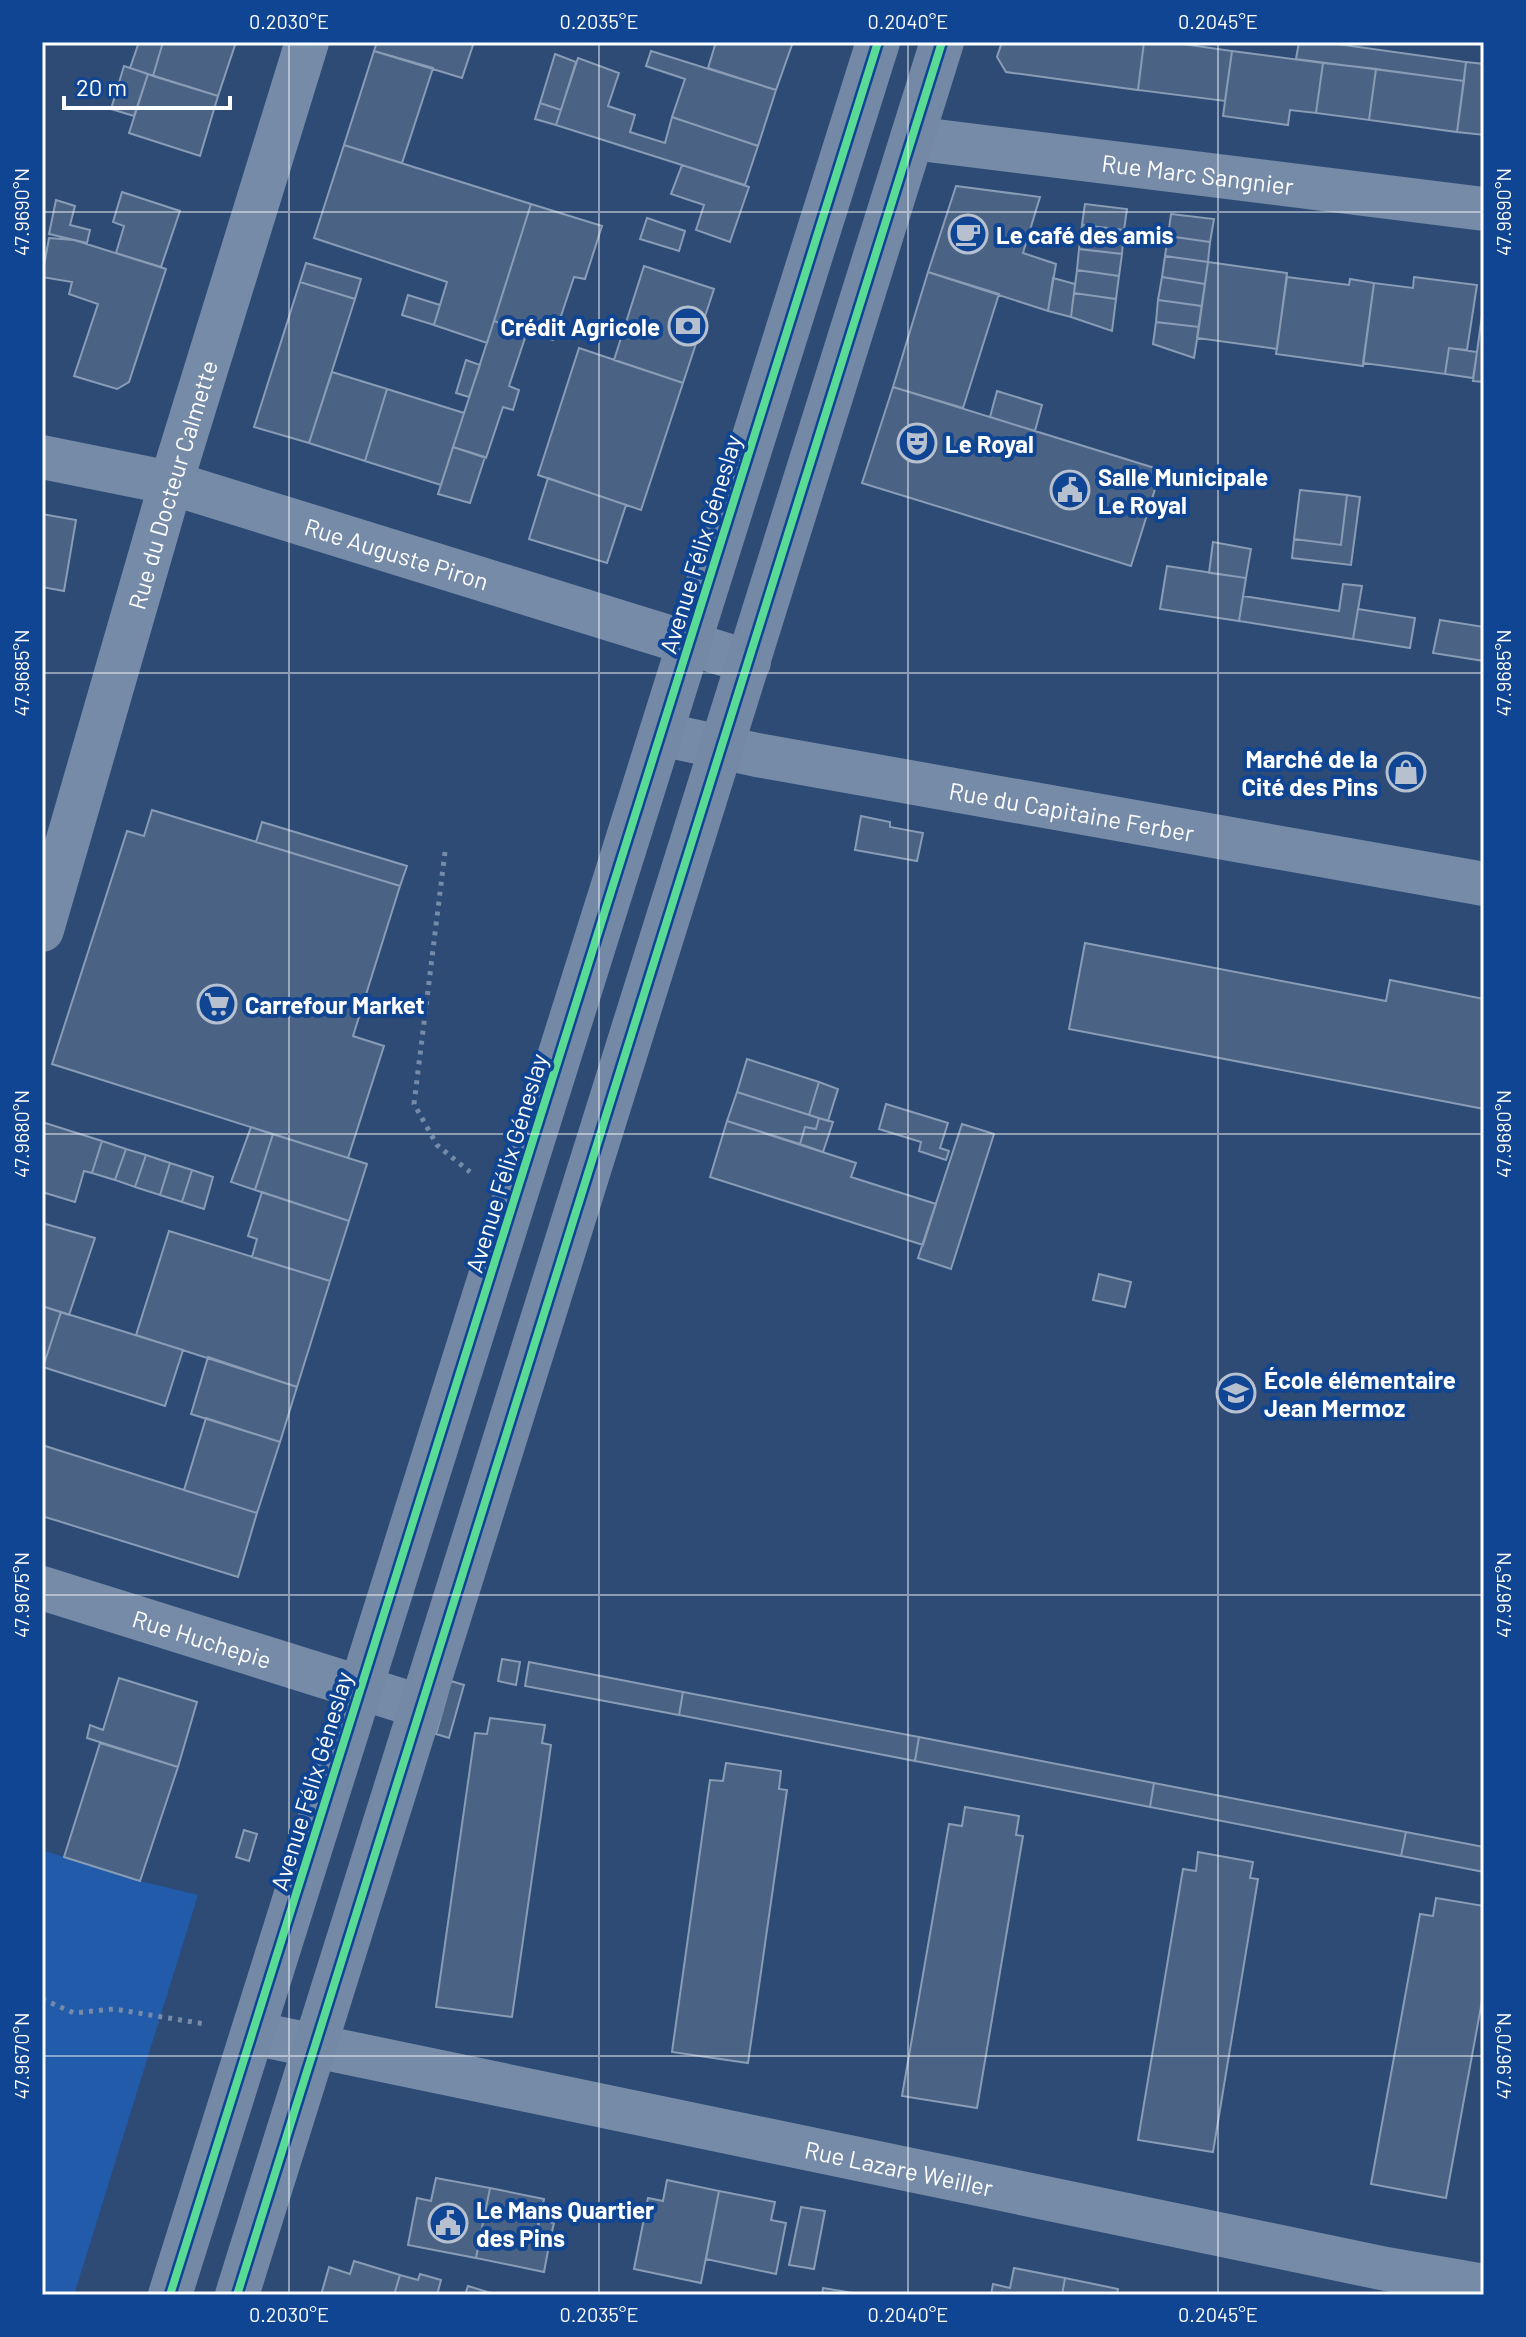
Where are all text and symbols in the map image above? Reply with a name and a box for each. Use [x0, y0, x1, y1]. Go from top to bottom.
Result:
text: 0.2030°E [249, 9, 329, 33]
text: 0.2035°E [559, 9, 639, 33]
text: 0.2040°E [868, 9, 948, 33]
text: 0.2045°E [1178, 9, 1258, 33]
scale bar [64, 60, 230, 110]
text: 20 m [76, 72, 127, 101]
street label: Rue Marc Sangnier [1100, 147, 1296, 200]
text: 47.9690°N [9, 168, 33, 256]
text: 47.9690°N [1491, 168, 1515, 256]
cafe icon: Le café des amis [947, 213, 989, 255]
place label: Le café des amis [996, 220, 1174, 249]
bank icon: Crédit Agricole [667, 305, 709, 347]
place label: Crédit Agricole [501, 312, 660, 341]
street label: Rue du Docteur Calmette [121, 356, 223, 612]
theatre icon: Le Royal [896, 422, 938, 464]
place label: Le Royal [945, 429, 1034, 458]
street label: Avenue Félix Géneslay [653, 431, 747, 657]
place label: Salle Municipale Le Royal [1098, 462, 1268, 519]
public building icon: Salle Municipale Le Royal [1049, 469, 1091, 511]
street label: Rue Auguste Piron [301, 511, 492, 595]
text: 47.9685°N [9, 629, 33, 717]
text: 47.9685°N [1491, 629, 1515, 717]
place label: Marché de la Cité des Pins [1241, 744, 1378, 801]
shop icon: Marché de la Cité des Pins [1385, 751, 1427, 793]
street label: Rue du Capitaine Ferber [947, 775, 1197, 847]
supermarket icon: Carrefour Market [196, 983, 238, 1025]
place label: Carrefour Market [245, 990, 425, 1019]
street label: Avenue Félix Géneslay [459, 1050, 553, 1276]
text: 47.9680°N [9, 1090, 33, 1178]
text: 47.9680°N [1491, 1090, 1515, 1178]
place label: École élémentaire Jean Mermoz [1264, 1365, 1456, 1422]
school or university icon: École élémentaire Jean Mermoz [1215, 1372, 1257, 1414]
text: 47.9675°N [9, 1552, 33, 1638]
text: 47.9675°N [1491, 1552, 1515, 1638]
street label: Rue Huchepie [129, 1603, 275, 1674]
street label: Avenue Félix Géneslay [264, 1668, 358, 1894]
text: 47.9670°N [9, 2012, 33, 2100]
text: 47.9670°N [1491, 2012, 1515, 2100]
street label: Rue Lazare Weiller [802, 2134, 996, 2201]
place label: Le Mans Quartier des Pins [476, 2195, 654, 2252]
public building icon: Le Mans Quartier des Pins [427, 2202, 469, 2244]
text: 0.2030°E [249, 2302, 329, 2326]
text: 0.2035°E [559, 2302, 639, 2326]
text: 0.2040°E [868, 2302, 948, 2326]
text: 0.2045°E [1178, 2302, 1258, 2326]

